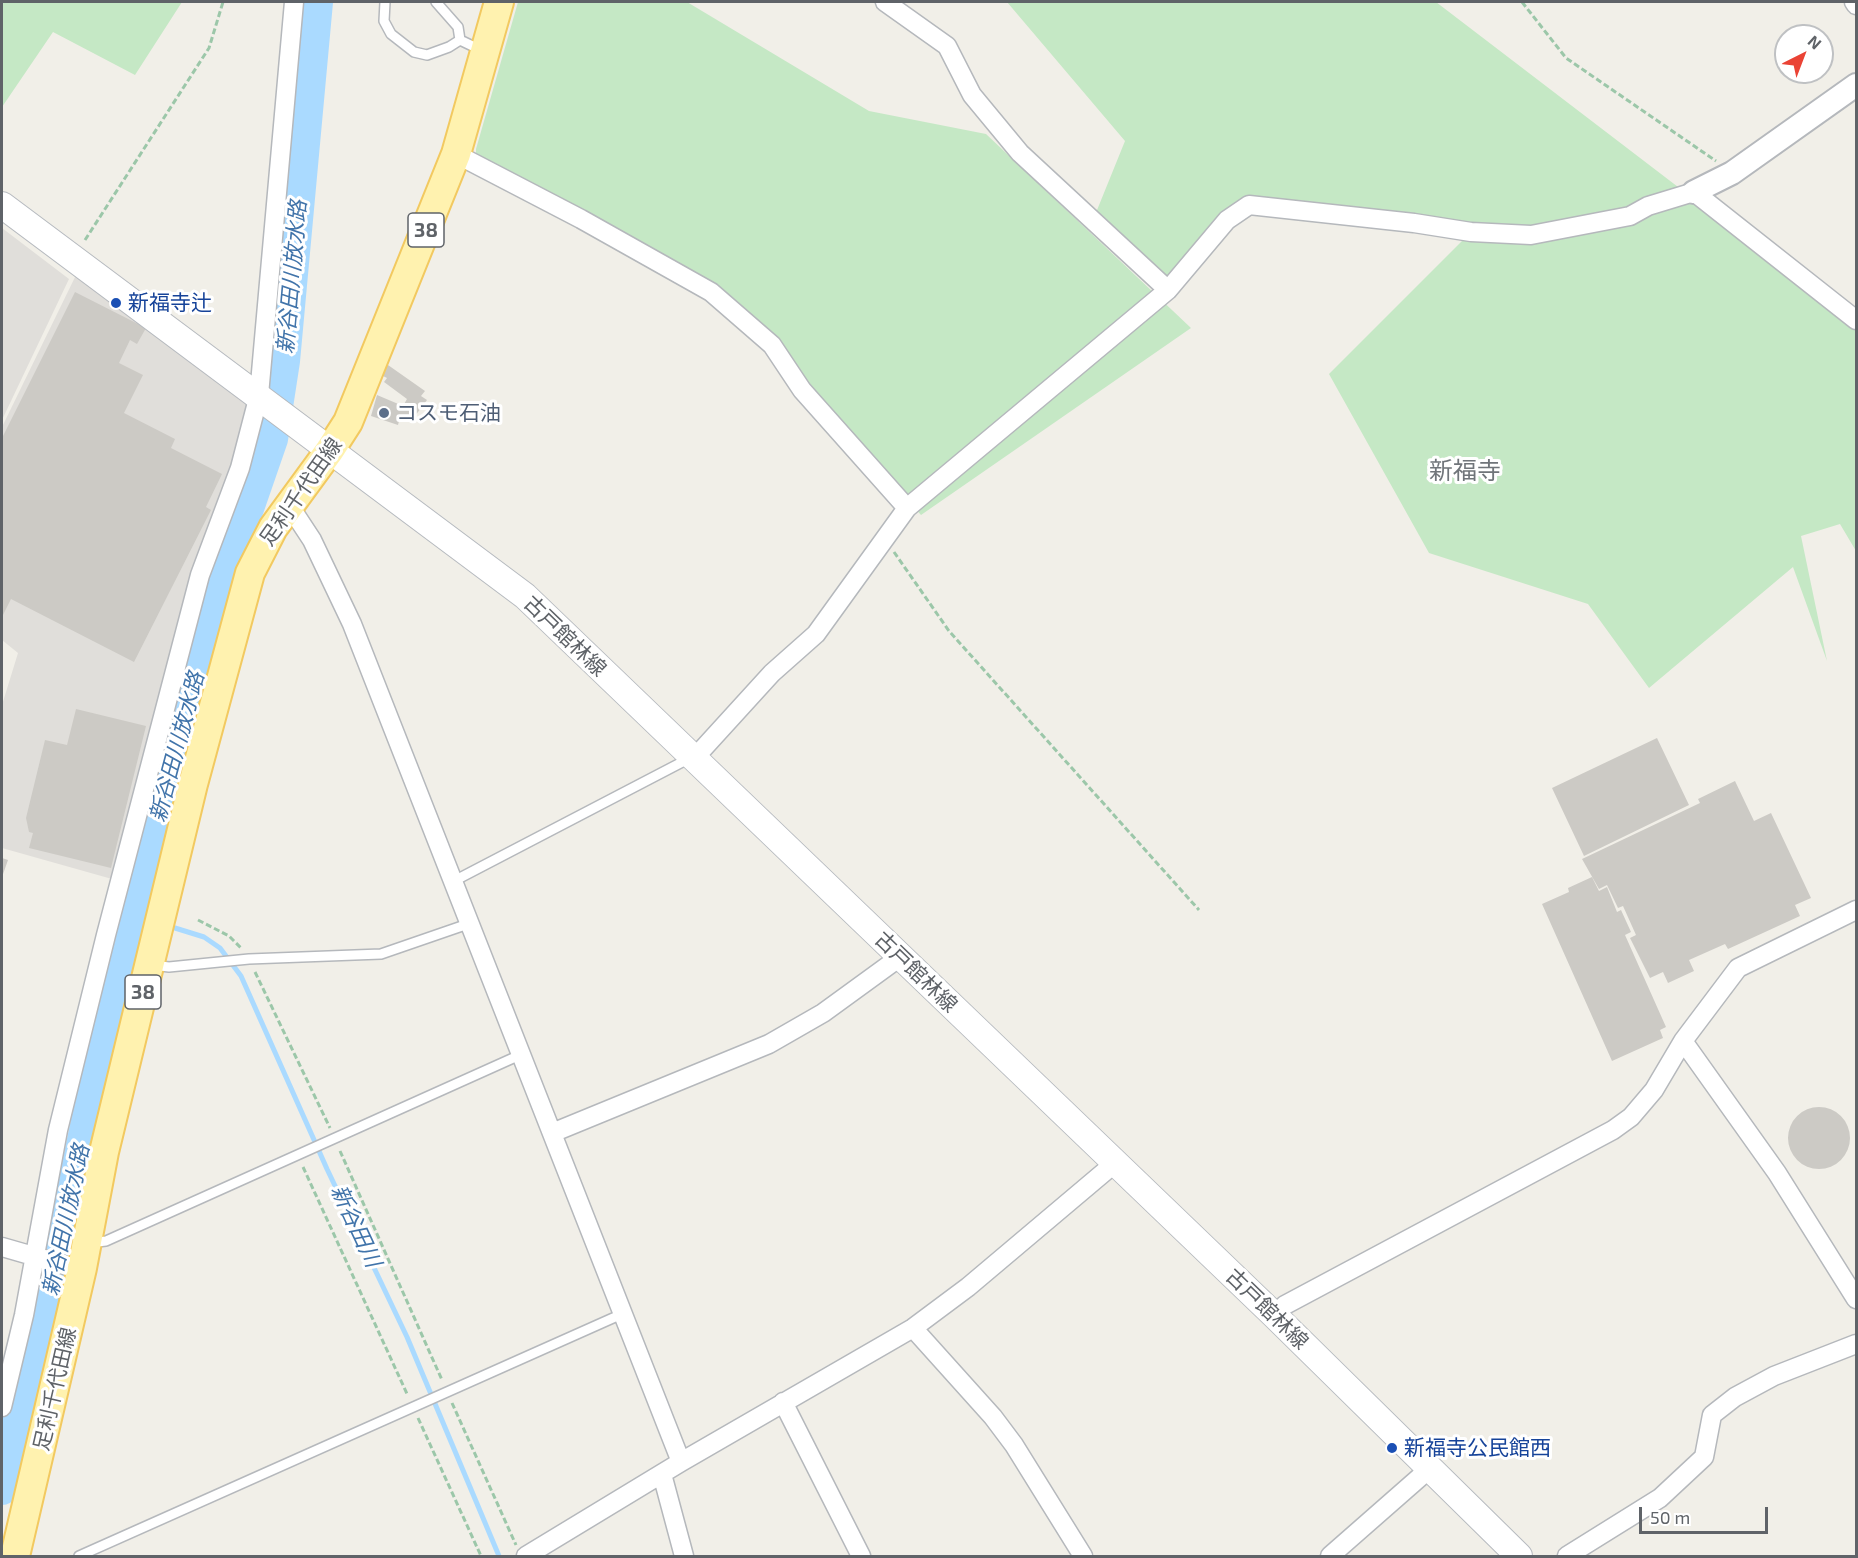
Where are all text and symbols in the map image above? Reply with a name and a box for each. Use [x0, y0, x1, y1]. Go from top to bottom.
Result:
north arrow [1774, 24, 1834, 84]
text: N [1804, 31, 1826, 53]
water label: 新谷田川放水路 [272, 199, 312, 355]
road number: 38 [408, 213, 444, 247]
place label: 新福寺辻 [128, 290, 212, 316]
marker: 新福寺辻 [109, 296, 123, 310]
place label: コスモ石油 [396, 400, 501, 426]
marker: コスモ石油 [377, 406, 391, 420]
street label: 足利千代田線 [255, 433, 347, 551]
district label: 新福寺 [1429, 457, 1501, 485]
street label: 古戸館林線 [518, 590, 612, 682]
water label: 新谷田川放水路 [144, 669, 210, 825]
street label: 古戸館林線 [869, 926, 963, 1018]
road number: 38 [125, 975, 161, 1009]
water label: 新谷田川放水路 [37, 1142, 95, 1298]
water label: 新谷田川 [325, 1181, 387, 1271]
street label: 古戸館林線 [1220, 1263, 1314, 1355]
street label: 足利千代田線 [29, 1325, 81, 1453]
place label: 新福寺公民館西 [1404, 1435, 1551, 1461]
marker: 新福寺公民館西 [1385, 1441, 1399, 1455]
scale bar [1642, 1495, 1771, 1533]
text: 50 m [1650, 1506, 1690, 1528]

